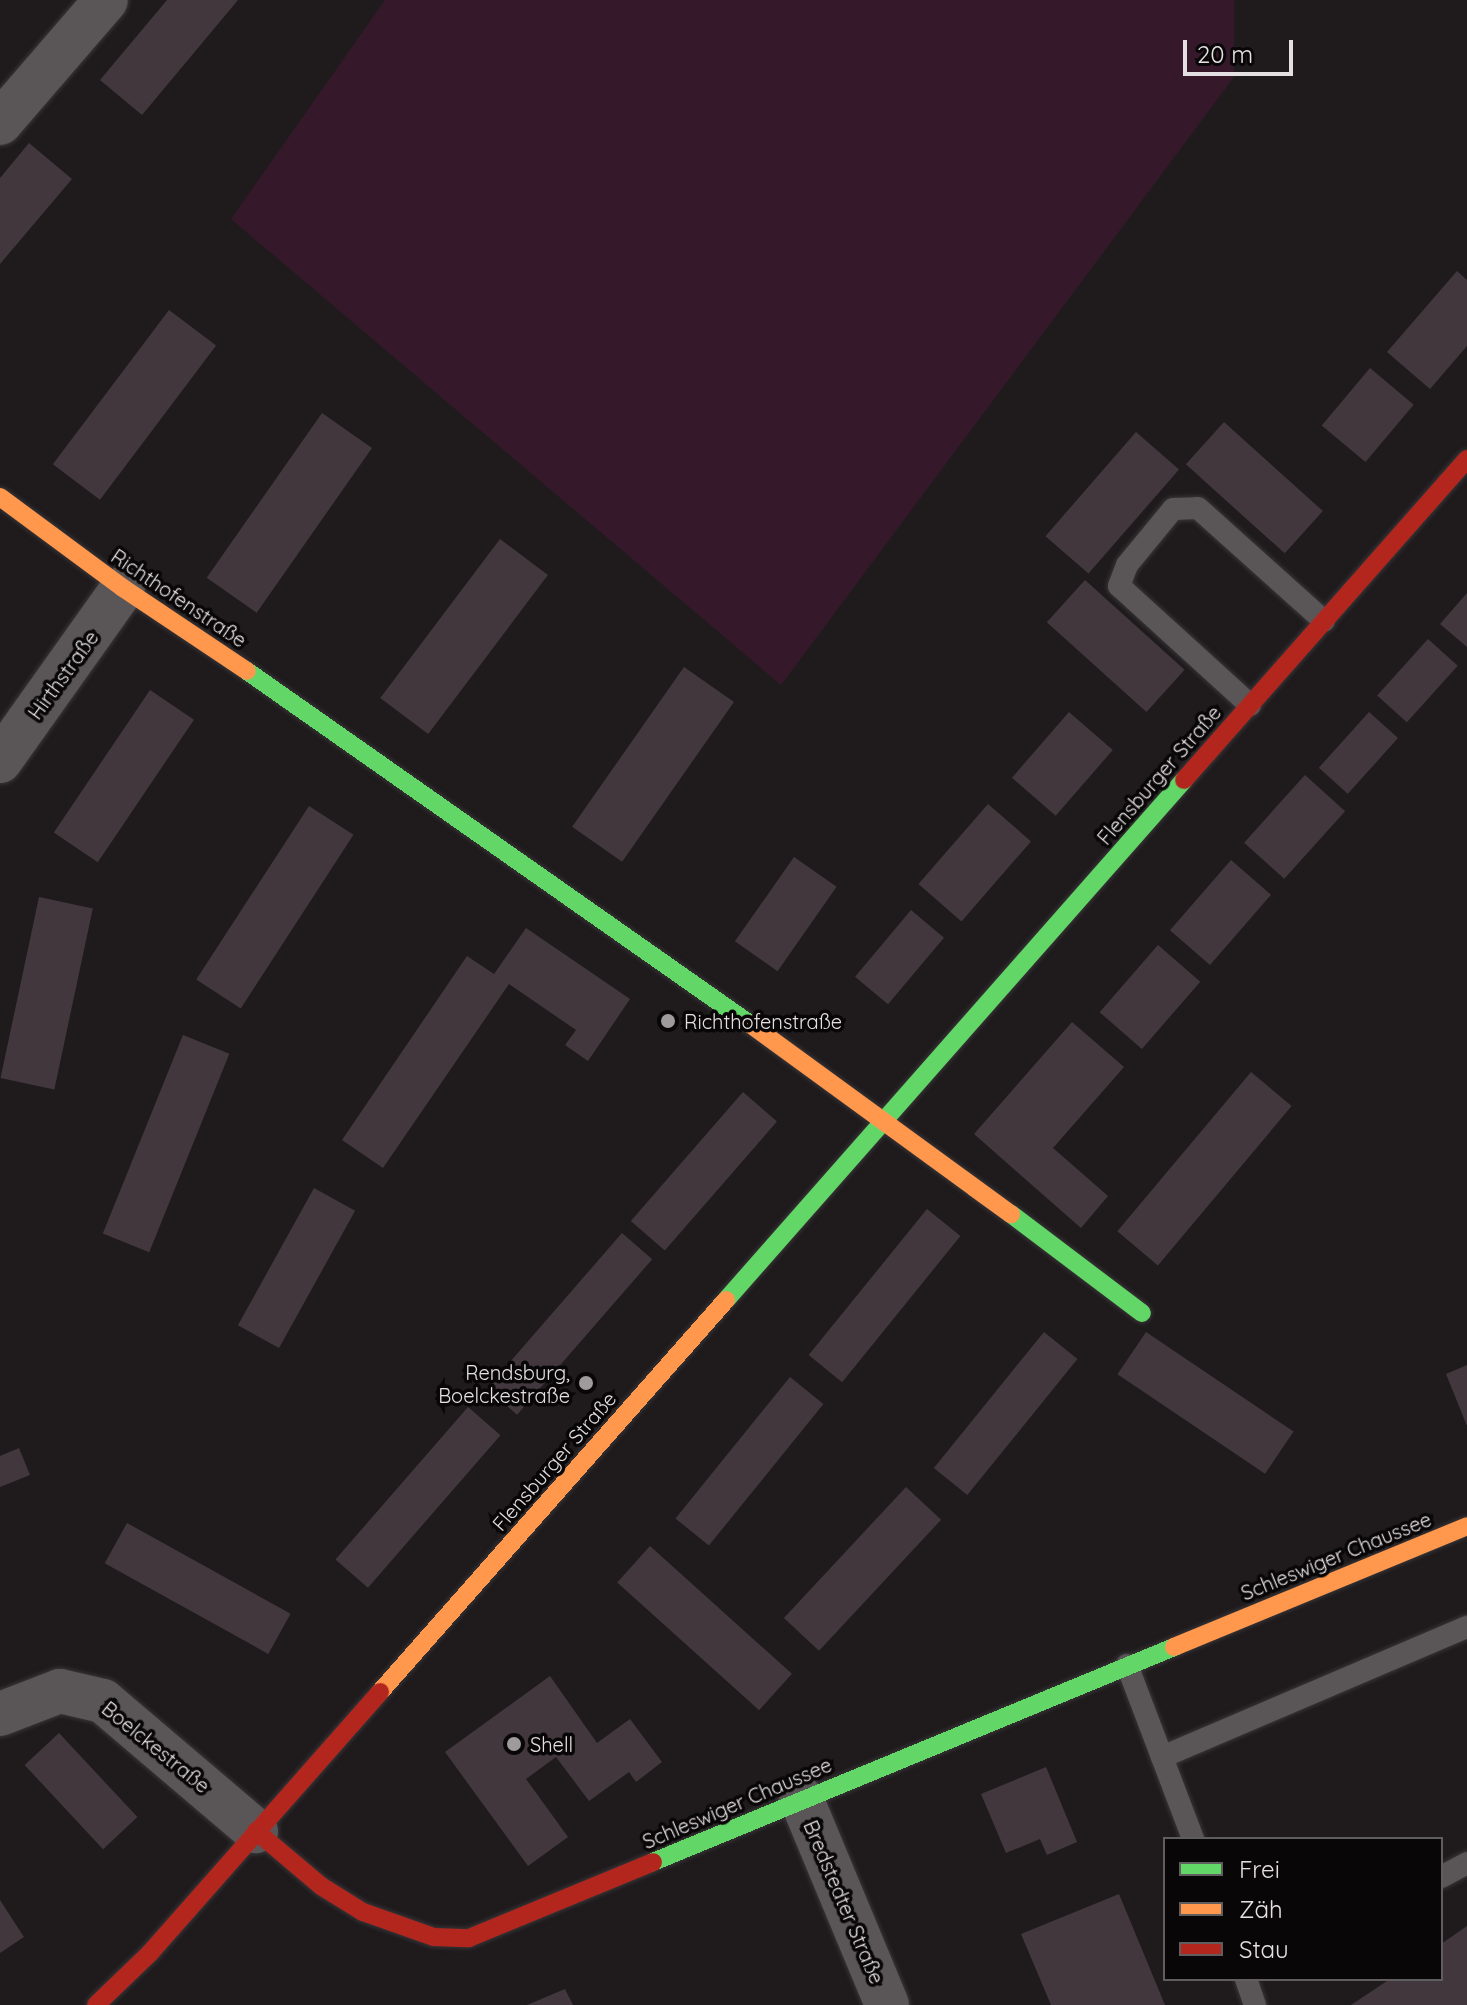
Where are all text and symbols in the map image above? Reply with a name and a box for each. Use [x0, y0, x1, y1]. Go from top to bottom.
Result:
scale bar [1187, 24, 1297, 74]
text: 20 m [1197, 39, 1253, 69]
street label: Richthofenstraße [107, 544, 251, 652]
street label: Hirthstraße [23, 626, 103, 724]
street label: Flensburger Straße [1092, 701, 1226, 849]
place label: Richthofenstraße [684, 1009, 842, 1033]
marker: Richthofenstraße [659, 1012, 677, 1030]
place label: Rendsburg, Boelckestraße [438, 1360, 570, 1407]
marker: Rendsburg, Boelckestraße [577, 1374, 595, 1392]
street label: Flensburger Straße [487, 1387, 621, 1535]
street label: Schleswiger Chaussee [1237, 1507, 1435, 1605]
street label: Boelckestraße [97, 1696, 215, 1798]
place label: Shell [530, 1732, 573, 1756]
marker: Shell [505, 1735, 523, 1753]
street label: Schleswiger Chaussee [639, 1752, 835, 1854]
street label: Bredstedter Straße [799, 1817, 889, 1987]
legend [1163, 1837, 1443, 1981]
text: Frei [1239, 1854, 1280, 1884]
text: Zäh [1239, 1894, 1283, 1924]
text: Stau [1239, 1934, 1289, 1964]

